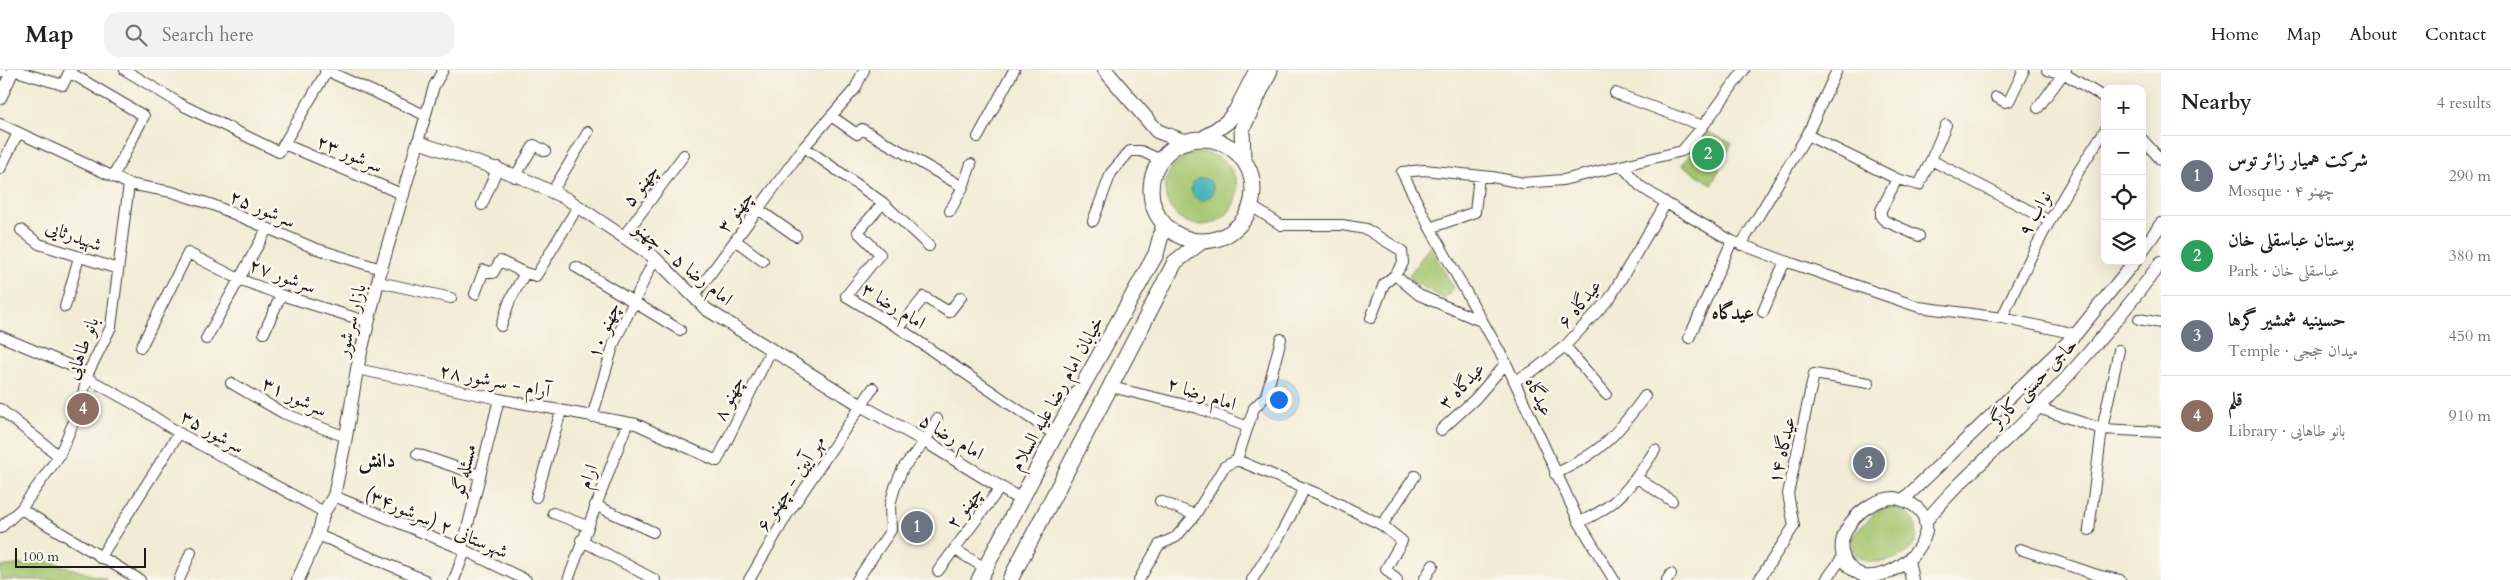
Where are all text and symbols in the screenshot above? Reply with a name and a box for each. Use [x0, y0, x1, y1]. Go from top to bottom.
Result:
search box [104, 12, 454, 57]
text: Map [25, 18, 74, 51]
icon: search [122, 21, 150, 49]
text: Search here [162, 22, 254, 48]
text: Home [2211, 22, 2259, 47]
text: Map [2287, 22, 2321, 47]
text: About [2349, 22, 2397, 47]
text: Contact [2425, 22, 2486, 47]
map controls [2101, 85, 2146, 265]
button: + [2101, 85, 2146, 130]
text: Nearby [2181, 88, 2252, 117]
text: 4 results [2437, 92, 2491, 114]
street label: سرشور ۲۳ [313, 128, 387, 179]
button: − [2101, 130, 2146, 175]
pin: 2 [1692, 135, 1724, 173]
text: شرکت همیار زائر توس [2228, 147, 2368, 173]
street label: چهنو ۵ [616, 159, 665, 212]
text: 1 [2193, 165, 2201, 187]
text: 290 m [2449, 165, 2491, 187]
button: locate [2101, 175, 2146, 220]
text: Mosque · چهنو ۴ [2228, 180, 2334, 202]
street label: سرشور ۲۵ [226, 183, 300, 234]
street label: چهنو ۳ [711, 185, 760, 238]
street label: نواب ۹ [2012, 186, 2058, 241]
street label: شهیدرثایی [42, 214, 106, 258]
street label: امام رضا ۵ - چهنو [625, 214, 738, 314]
button: layers [2101, 220, 2146, 265]
text: بوستان عباسقلی خان [2228, 227, 2354, 253]
text: 2 [2193, 245, 2201, 267]
text: 380 m [2449, 245, 2491, 267]
street label: سرشور ۲۷ [246, 252, 320, 300]
text: Park · عباسقلی خان [2228, 260, 2339, 282]
street label: عیدگاه ۶ [1552, 273, 1608, 334]
street label: امام رضا ۳ [855, 276, 930, 338]
street label: بازار سرشور [329, 281, 373, 361]
street label: چهنو ۱۰ [581, 298, 627, 362]
district label: عیدگاه [1712, 299, 1754, 326]
text: حسینیه شمشیر گرها [2228, 307, 2346, 333]
street label: خیابان امام رضا علیه السلام [1004, 311, 1113, 477]
street label: بانو طاهایی [59, 313, 105, 383]
text: 3 [2193, 325, 2201, 347]
text: 450 m [2449, 325, 2491, 347]
street label: حاجی حسنی کارگر [1982, 332, 2084, 435]
text: Temple · میدان حججی [2228, 340, 2358, 362]
street label: عیدگاه ۳ [1433, 356, 1491, 415]
street label: آرام - سرشور ۲۸ [437, 357, 554, 408]
street label: سرشور ۳۱ [258, 370, 331, 423]
street label: چهنو ۸ [707, 371, 751, 425]
street label: امام رضا ۲ [1163, 371, 1239, 420]
street label: عیدگاه [1519, 372, 1559, 420]
your location [1266, 387, 1292, 413]
text: قلم [2228, 387, 2243, 413]
pin: 4 [67, 390, 99, 428]
street label: سرشور ۳۵ [176, 404, 249, 460]
text: 4 [2193, 405, 2201, 427]
text: 910 m [2449, 405, 2491, 427]
street label: امام رضا ۵ [913, 407, 989, 469]
street label: عیدگاه ۱۴ [1762, 414, 1802, 486]
text: Library · بانو طاهایی [2228, 420, 2345, 442]
street label: مهر آیین - چهنو ۶ [750, 430, 832, 537]
street label: مسئله‌گو [444, 441, 483, 501]
pin: 3 [1853, 444, 1885, 482]
district label: دانش [359, 447, 395, 474]
street label: ارام [571, 460, 607, 493]
street label: شهرستانی ۲ (سرشور۳۴) [361, 481, 512, 565]
street label: چهنو ۲ [940, 481, 989, 534]
pin: 1 [901, 508, 933, 546]
scale bar [15, 545, 146, 568]
text: 100 m [22, 547, 59, 566]

